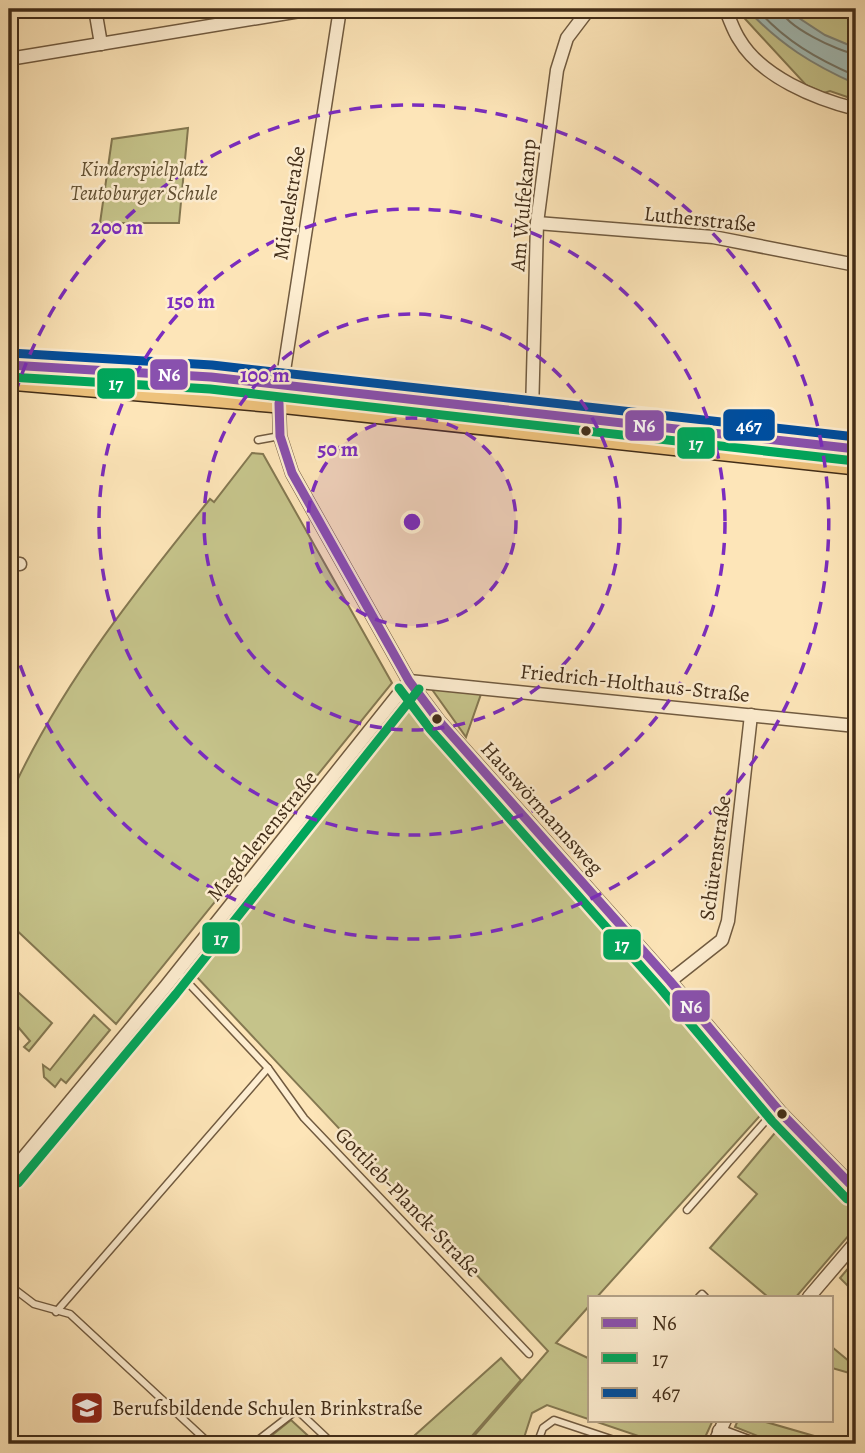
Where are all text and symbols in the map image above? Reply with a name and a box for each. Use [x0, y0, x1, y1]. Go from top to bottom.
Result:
street label: Am Wulfekamp [503, 138, 543, 273]
street label: Miquelstraße [266, 144, 312, 262]
park label: Kinderspielplatz Teutoburger Schule [70, 155, 218, 207]
street label: Lutherstraße [643, 199, 757, 239]
text: 200 m [91, 213, 144, 241]
text: 150 m [167, 287, 216, 315]
line badge: N6 [149, 358, 189, 391]
text: 100 m [240, 361, 290, 389]
text: N6 [158, 362, 180, 388]
line badge: 17 [96, 367, 136, 400]
text: 17 [109, 371, 124, 397]
line badge: 467 [722, 408, 776, 442]
line badge: N6 [624, 409, 665, 442]
text: N6 [633, 413, 655, 439]
text: 467 [736, 413, 763, 439]
unlabelled marker [579, 424, 593, 438]
line badge: 17 [676, 426, 716, 460]
text: 17 [689, 431, 704, 457]
text: 50 m [318, 435, 359, 463]
centre of rings [400, 510, 424, 534]
street label: Friedrich-Holthaus-Straße [519, 657, 751, 709]
unlabelled marker [430, 712, 444, 726]
street label: Hauswörmannsweg [474, 735, 610, 881]
street label: Magdalenenstraße [201, 765, 323, 907]
street label: Schürenstraße [692, 794, 738, 922]
line badge: 17 [201, 921, 241, 955]
text: 17 [214, 926, 229, 952]
line badge: 17 [602, 928, 642, 961]
text: 17 [615, 932, 630, 958]
line badge: N6 [671, 989, 711, 1023]
text: N6 [680, 994, 702, 1020]
unlabelled marker [775, 1107, 789, 1121]
street label: Gottlieb-Planck-Straße [329, 1121, 487, 1283]
legend [588, 1296, 834, 1422]
text: N6 [652, 1309, 677, 1337]
text: 17 [652, 1345, 668, 1373]
text: 467 [652, 1379, 680, 1407]
school or university icon: Berufsbildende Schulen Brinkstraße [68, 1389, 106, 1427]
place label: Berufsbildende Schulen Brinkstraße [112, 1394, 423, 1422]

